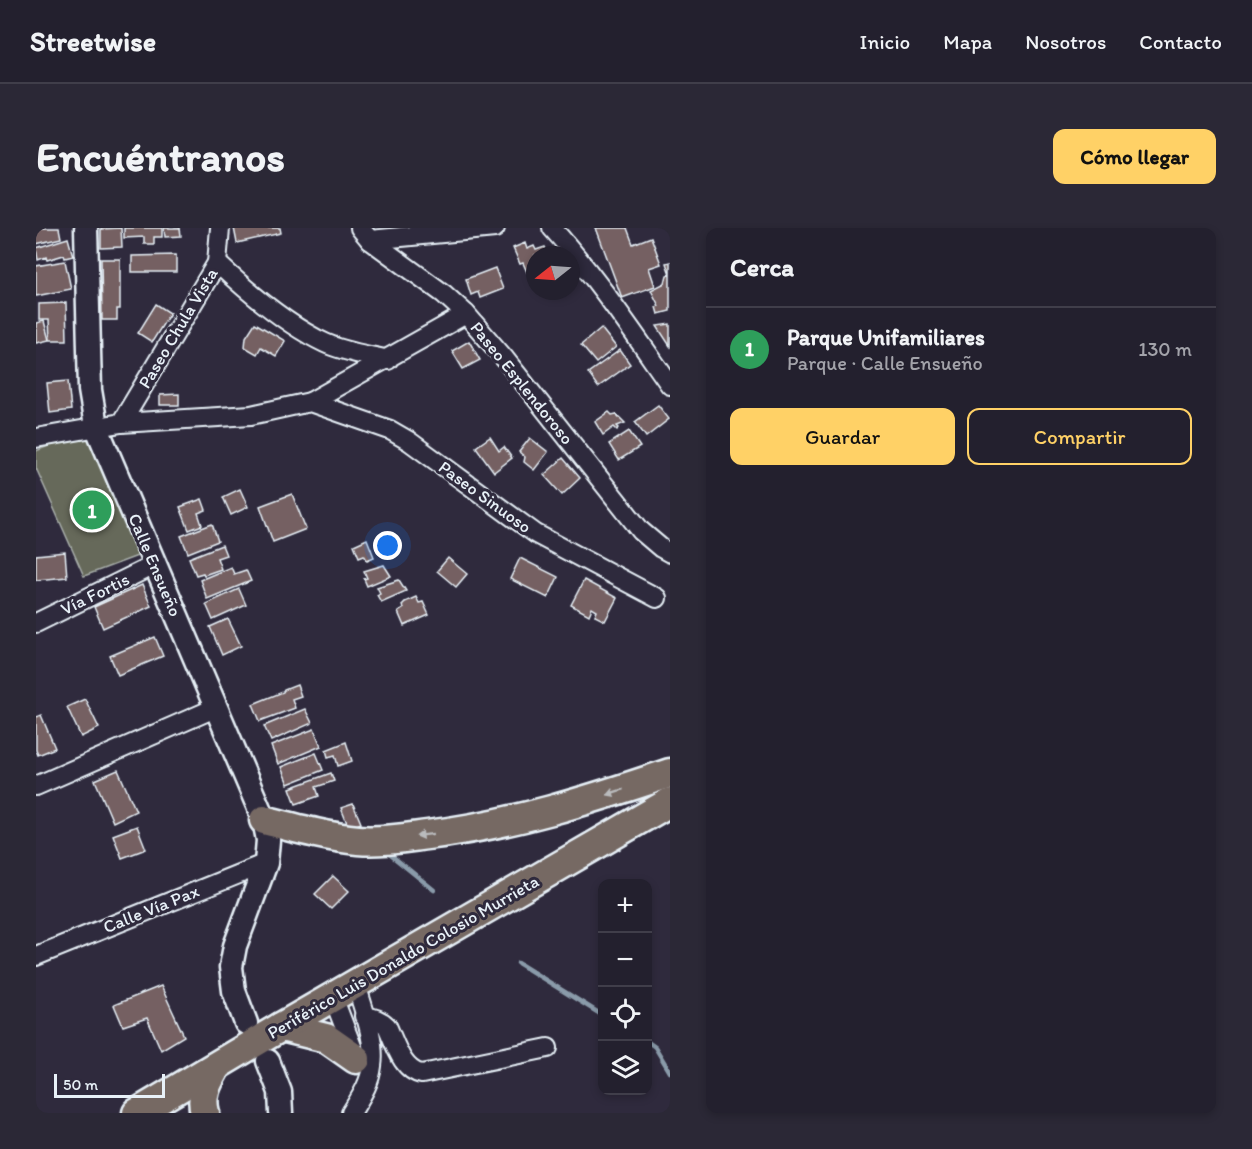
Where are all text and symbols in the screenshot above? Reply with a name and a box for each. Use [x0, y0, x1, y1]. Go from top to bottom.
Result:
text: Streetwise [30, 24, 156, 58]
text: Inicio [860, 29, 910, 54]
text: Mapa [943, 29, 992, 54]
text: Nosotros [1025, 29, 1106, 54]
text: Contacto [1139, 29, 1222, 54]
button: Cómo llegar [1053, 129, 1216, 184]
text: Encuéntranos [36, 131, 285, 182]
north arrow [526, 246, 580, 300]
text: Cerca [730, 251, 794, 283]
street label: Paseo Chula Vista [133, 263, 223, 392]
street label: Paseo Esplendoroso [466, 317, 578, 449]
text: Parque Unifamiliares [787, 324, 985, 351]
text: 1 [745, 337, 754, 361]
text: 130 m [1138, 337, 1192, 361]
text: Parque · Calle Ensueño [787, 351, 983, 375]
button: Guardar [730, 408, 955, 465]
button: Compartir [967, 408, 1192, 465]
street label: Paseo Sinuoso [434, 456, 536, 538]
pin: 1 [72, 488, 112, 532]
street label: Calle Ensueño [123, 510, 187, 620]
your location [373, 531, 402, 560]
street label: Vía Fortis [57, 568, 133, 620]
one-way arrow [606, 787, 624, 797]
one-way arrow [416, 831, 435, 840]
street label: Periférico Luis Donaldo Colosio Murrieta [263, 870, 543, 1044]
map controls [598, 879, 652, 1095]
button: + [598, 879, 652, 933]
street label: Calle Vía Pax [100, 880, 202, 938]
button: − [598, 933, 652, 987]
button: locate [598, 987, 652, 1041]
button: layers [598, 1041, 652, 1095]
scale bar [54, 1071, 165, 1098]
text: 50 m [63, 1075, 98, 1094]

